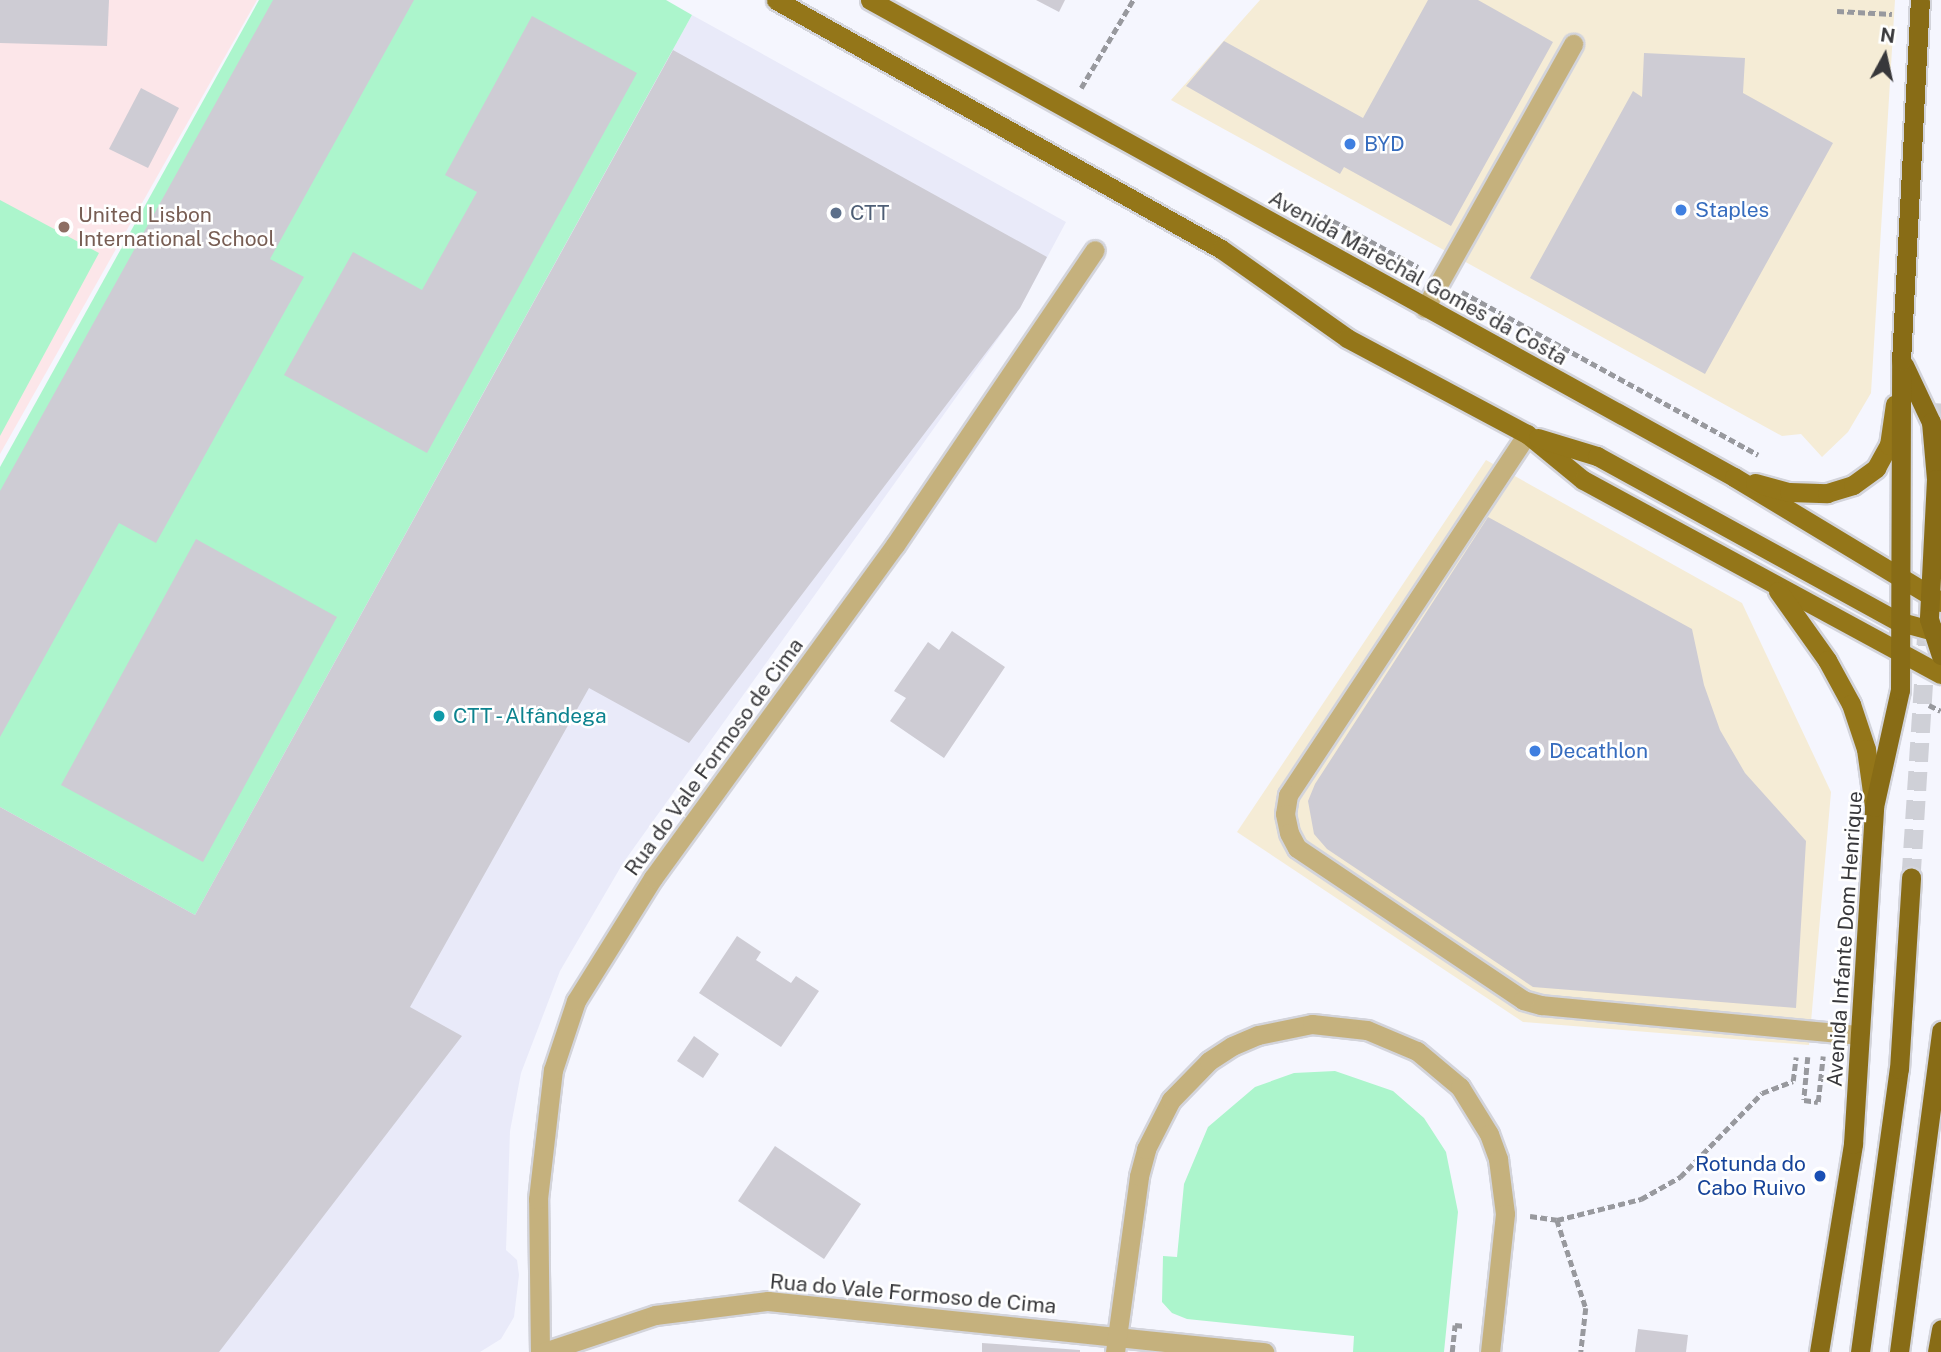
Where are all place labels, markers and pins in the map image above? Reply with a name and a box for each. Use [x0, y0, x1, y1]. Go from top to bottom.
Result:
place label: BYD [1364, 131, 1405, 157]
marker: BYD [1342, 136, 1358, 152]
place label: Staples [1695, 197, 1769, 223]
place label: CTT [850, 200, 890, 226]
place label: United Lisbon International School [78, 202, 275, 252]
marker: Staples [1673, 202, 1689, 218]
marker: CTT [828, 205, 844, 221]
marker: United Lisbon International School [56, 219, 72, 235]
place label: CTT - Alfândega [453, 703, 612, 729]
marker: CTT - Alfândega [431, 708, 447, 724]
place label: Decathlon [1549, 738, 1648, 764]
marker: Decathlon [1527, 743, 1543, 759]
place label: Rotunda do Cabo Ruivo [1695, 1151, 1806, 1201]
marker: Rotunda do Cabo Ruivo [1812, 1168, 1828, 1184]

